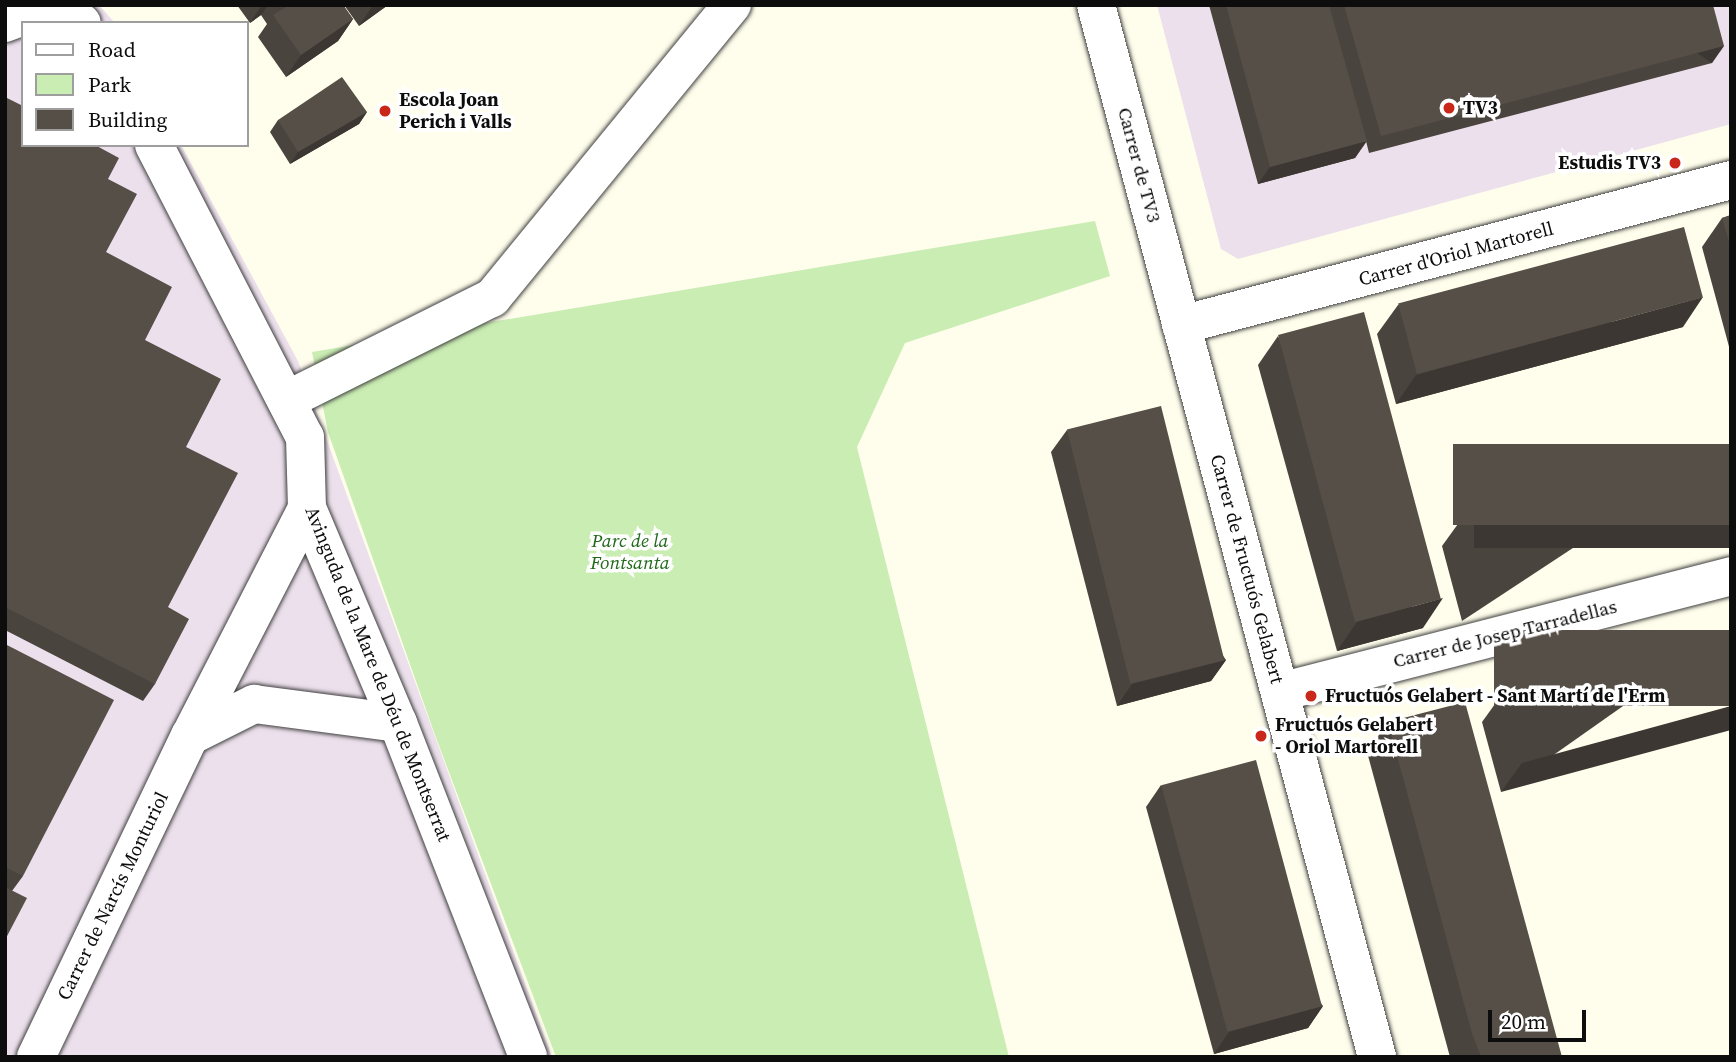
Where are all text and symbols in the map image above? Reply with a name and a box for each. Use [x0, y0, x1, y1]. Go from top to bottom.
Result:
legend [21, 21, 248, 147]
text: Road [88, 35, 136, 64]
text: Park [88, 70, 131, 99]
place label: Escola Joan Perich i Valls [399, 89, 512, 133]
place label: TV3 [1463, 97, 1498, 119]
marker: TV3 [1441, 100, 1457, 116]
marker: Escola Joan Perich i Valls [377, 103, 393, 119]
text: Building [88, 105, 167, 134]
street label: Carrer de TV3 [1113, 105, 1165, 225]
place label: Estudis TV3 [1558, 152, 1661, 174]
marker: Estudis TV3 [1667, 155, 1683, 171]
street label: Carrer d'Oriol Martorell [1356, 217, 1556, 291]
street label: Carrer de Fructuós Gelabert [1205, 452, 1289, 686]
street label: Avinguda de la Mare de Déu de Montserrat [300, 503, 456, 845]
park label: Parc de la Fontsanta [590, 530, 670, 574]
street label: Carrer de Josep Tarradellas [1391, 595, 1619, 673]
place label: Fructuós Gelabert - Sant Martí de l'Erm [1325, 685, 1665, 707]
marker: Fructuós Gelabert - Sant Martí de l'Erm [1303, 688, 1319, 704]
place label: Fructuós Gelabert - Oriol Martorell [1275, 714, 1433, 758]
marker: Fructuós Gelabert - Oriol Martorell [1253, 728, 1269, 744]
street label: Carrer de Narcís Monturiol [53, 788, 173, 1004]
scale bar [1491, 996, 1589, 1040]
text: 20 m [1501, 1007, 1546, 1036]

